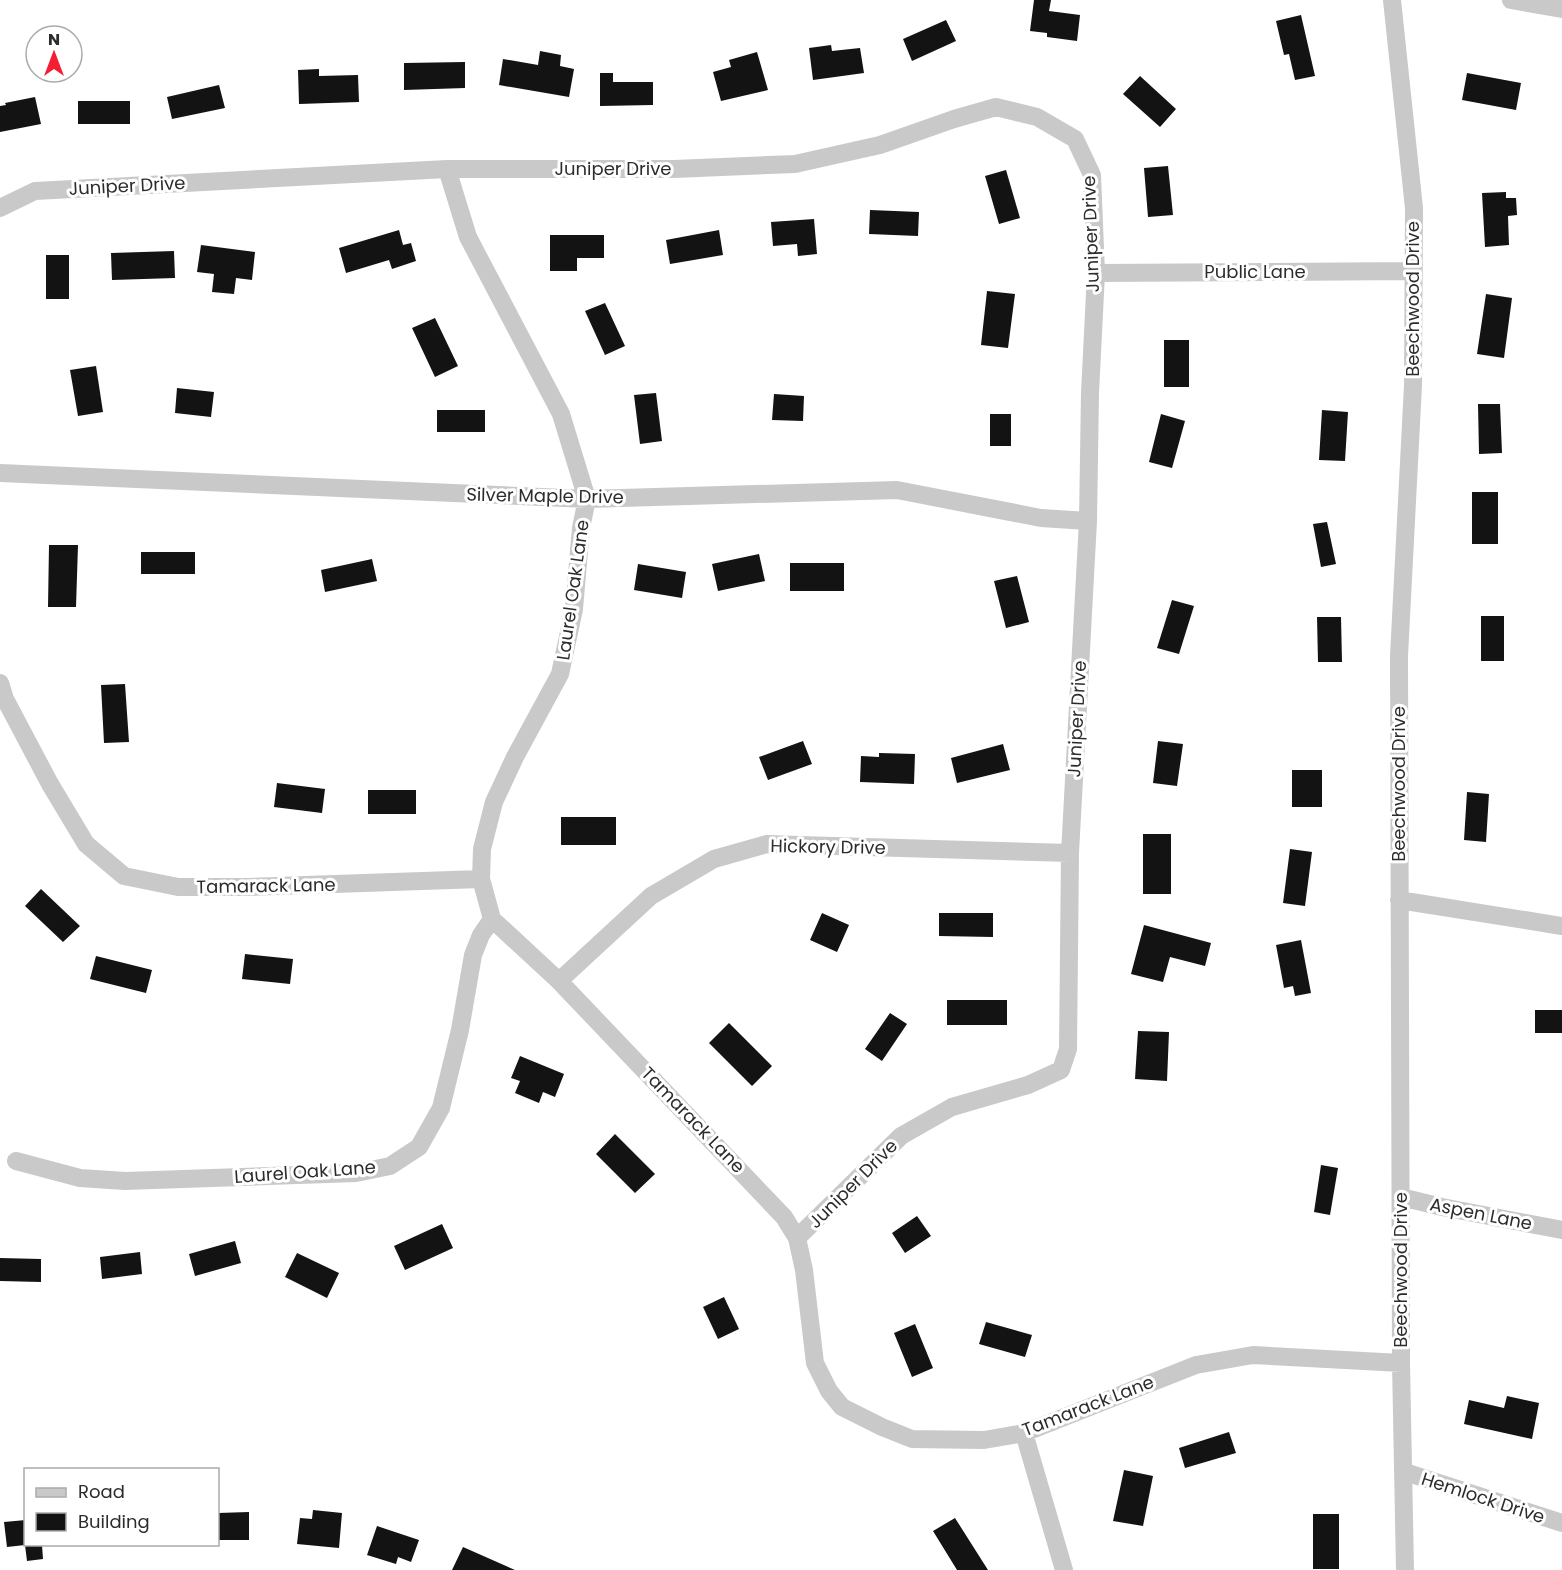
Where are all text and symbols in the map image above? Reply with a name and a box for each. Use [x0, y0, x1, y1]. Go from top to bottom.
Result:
north arrow [24, 24, 84, 84]
text: N [48, 28, 60, 51]
street label: Juniper Drive [555, 156, 671, 181]
street label: Juniper Drive [68, 170, 186, 201]
street label: Juniper Drive [1076, 175, 1105, 293]
street label: Beechwood Drive [1400, 221, 1425, 377]
street label: Public Lane [1204, 259, 1306, 284]
street label: Silver Maple Drive [466, 482, 624, 509]
street label: Laurel Oak Lane [550, 518, 595, 662]
street label: Juniper Drive [1061, 660, 1092, 778]
street label: Beechwood Drive [1386, 706, 1411, 862]
street label: Hickory Drive [770, 833, 886, 860]
street label: Tamarack Lane [196, 872, 336, 899]
street label: Tamarack Lane [636, 1061, 751, 1178]
street label: Juniper Drive [802, 1133, 903, 1234]
street label: Laurel Oak Lane [233, 1154, 376, 1189]
street label: Aspen Lane [1428, 1191, 1534, 1236]
street label: Beechwood Drive [1388, 1192, 1413, 1348]
street label: Tamarack Lane [1018, 1369, 1157, 1442]
street label: Hemlock Drive [1418, 1466, 1548, 1529]
legend [24, 1468, 219, 1546]
text: Road [78, 1479, 125, 1504]
text: Building [78, 1509, 150, 1534]

